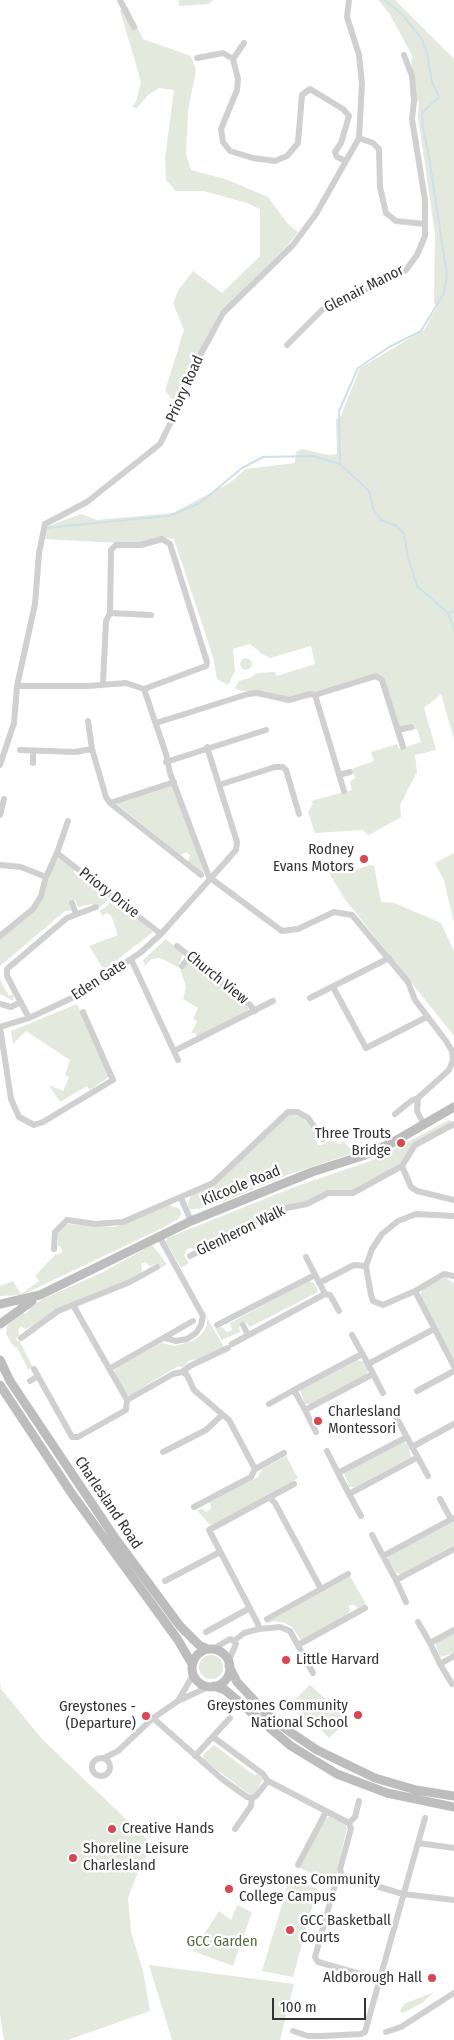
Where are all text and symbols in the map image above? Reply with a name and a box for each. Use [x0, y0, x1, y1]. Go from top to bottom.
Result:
street label: Glenair Manor [321, 261, 407, 317]
street label: Priory Road [162, 353, 208, 425]
place label: Rodney Evans Motors [273, 841, 354, 876]
marker: Rodney Evans Motors [358, 853, 370, 865]
street label: Priory Drive [75, 864, 143, 922]
street label: Church View [182, 948, 252, 1008]
street label: Eden Gate [68, 956, 130, 1004]
place label: Three Trouts Bridge [315, 1125, 391, 1160]
marker: Three Trouts Bridge [395, 1137, 407, 1149]
street label: Kilcoole Road [199, 1162, 283, 1210]
street label: Glenheron Walk [194, 1202, 288, 1260]
place label: Charlesland Montessori [328, 1403, 401, 1438]
marker: Charlesland Montessori [312, 1415, 324, 1427]
street label: Charlesland Road [70, 1453, 146, 1553]
place label: Little Harvard [296, 1651, 379, 1669]
marker: Little Harvard [280, 1654, 292, 1666]
place label: Greystones Community National School [207, 1697, 348, 1732]
place label: Greystones - (Departure) [59, 1698, 136, 1733]
marker: Greystones Community National School [352, 1709, 364, 1721]
marker: Greystones - (Departure) [140, 1710, 152, 1722]
place label: Creative Hands [122, 1820, 214, 1838]
marker: Creative Hands [106, 1823, 118, 1835]
place label: Shoreline Leisure Charlesland [83, 1840, 189, 1875]
marker: Shoreline Leisure Charlesland [67, 1852, 79, 1864]
place label: Greystones Community College Campus [239, 1871, 380, 1906]
marker: Greystones Community College Campus [223, 1883, 235, 1895]
place label: GCC Basketball Courts [300, 1912, 391, 1947]
marker: GCC Basketball Courts [284, 1924, 296, 1936]
park label: GCC Garden [186, 1933, 258, 1951]
place label: Aldborough Hall [323, 1969, 422, 1987]
marker: Aldborough Hall [426, 1972, 438, 1984]
scale bar [274, 1988, 368, 2020]
text: 100 m [280, 1998, 317, 2016]

